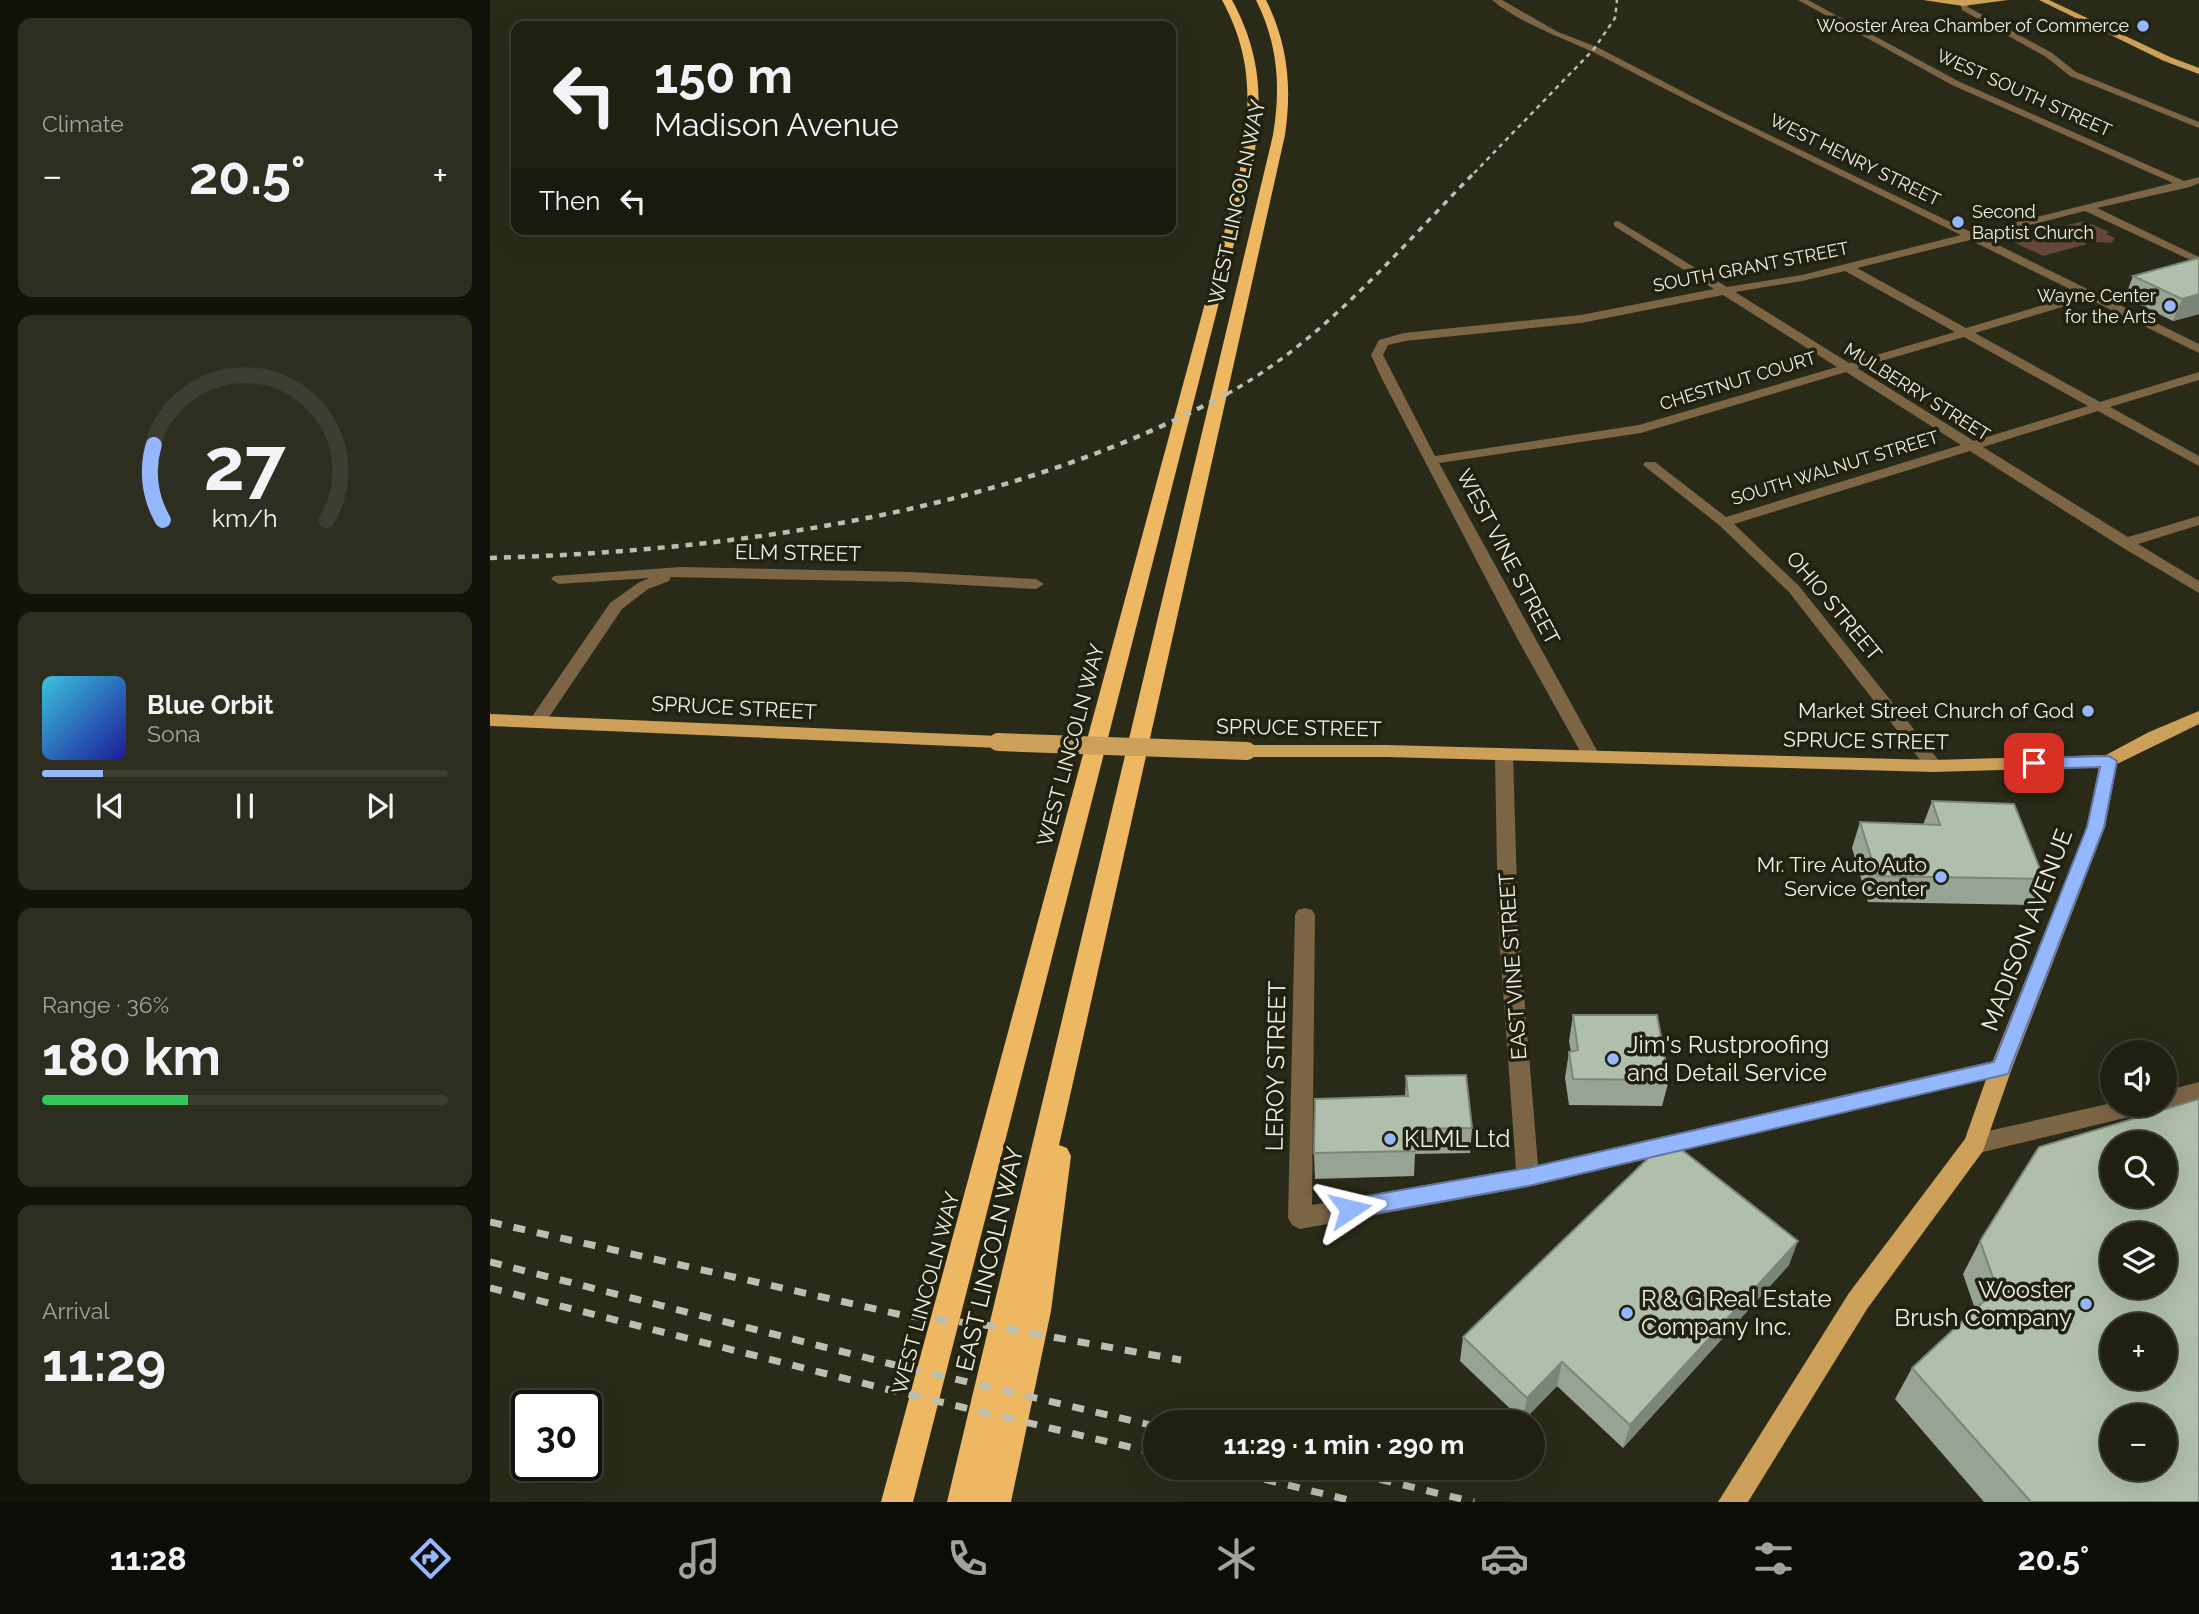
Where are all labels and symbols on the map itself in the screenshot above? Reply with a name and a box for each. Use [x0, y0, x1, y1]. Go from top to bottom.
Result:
place label: Wooster Area Chamber of Commerce [1817, 15, 2129, 36]
marker: Wooster Area Chamber of Commerce [2135, 18, 2151, 34]
street label: WEST SOUTH STREET [1934, 44, 2115, 141]
street label: WEST LINCOLN WAY [1203, 97, 1270, 307]
street label: WEST HENRY STREET [1766, 109, 1944, 210]
place label: Second Baptist Church [1972, 201, 2094, 243]
marker: Second Baptist Church [1950, 214, 1966, 230]
street label: SOUTH GRANT STREET [1651, 237, 1851, 296]
place label: Wayne Center for the Arts [2037, 285, 2157, 327]
marker: Wayne Center for the Arts [2162, 298, 2178, 314]
street label: MULBERRY STREET [1840, 338, 1994, 445]
street label: CHESTNUT COURT [1657, 347, 1819, 414]
street label: SOUTH WALNUT STREET [1729, 426, 1941, 509]
street label: WEST VINE STREET [1451, 465, 1565, 649]
street label: ELM STREET [735, 539, 862, 566]
street label: OHIO STREET [1781, 546, 1888, 666]
street label: WEST LINCOLN WAY [1031, 641, 1110, 849]
street label: SPRUCE STREET [651, 691, 818, 724]
place label: Market Street Church of God [1798, 698, 2074, 723]
marker: Market Street Church of God [2080, 703, 2096, 719]
street label: SPRUCE STREET [1216, 714, 1382, 741]
street label: SPRUCE STREET [1783, 727, 1949, 754]
pin [2004, 733, 2064, 793]
street label: MADISON AVENUE [1975, 825, 2078, 1035]
place label: Mr. Tire Auto Auto Service Center [1757, 852, 1928, 901]
marker: Mr. Tire Auto Auto Service Center [1933, 869, 1949, 885]
street label: EAST VINE STREET [1493, 871, 1532, 1061]
street label: LEROY STREET [1260, 980, 1291, 1152]
place label: Jim's Rustproofing and Detail Service [1627, 1030, 1829, 1087]
marker: Jim's Rustproofing and Detail Service [1605, 1051, 1621, 1067]
place label: KLML Ltd [1404, 1124, 1510, 1153]
marker: KLML Ltd [1382, 1131, 1398, 1147]
street label: EAST LINCOLN WAY [950, 1144, 1030, 1374]
position arrow [1313, 1172, 1387, 1246]
street label: WEST LINCOLN WAY [886, 1189, 965, 1397]
place label: Wooster Brush Company [1894, 1275, 2073, 1332]
place label: R & G Real Estate Company Inc. [1641, 1284, 1832, 1341]
marker: Wooster Brush Company [2078, 1296, 2094, 1312]
marker: R & G Real Estate Company Inc. [1619, 1305, 1635, 1321]
speed limit sign: 30 [511, 1390, 602, 1481]

